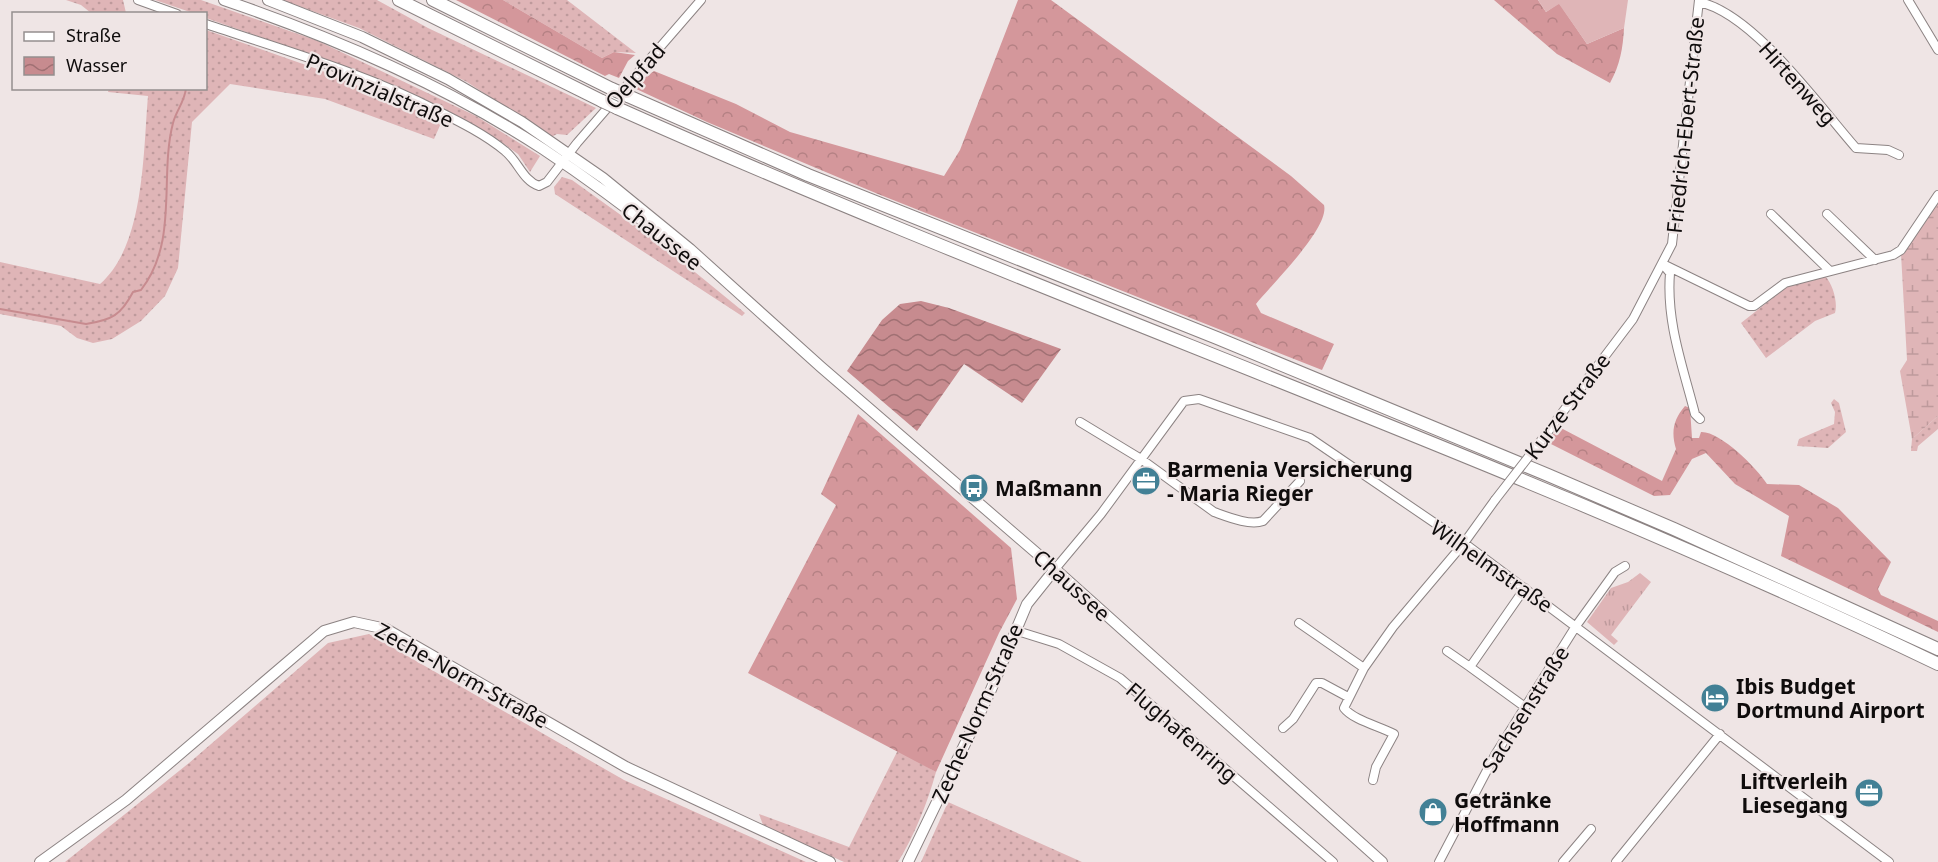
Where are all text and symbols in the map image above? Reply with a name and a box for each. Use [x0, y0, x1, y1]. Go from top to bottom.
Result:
legend [12, 12, 207, 90]
street label: Friedrich-Ebert-Straße [1660, 15, 1710, 235]
text: Straße [66, 23, 121, 47]
street label: Hirtenweg [1753, 35, 1843, 131]
street label: Oelpfad [599, 37, 671, 115]
street label: Provinzialstraße [302, 46, 458, 134]
text: Wasser [66, 53, 128, 77]
street label: Chaussee [616, 196, 708, 276]
street label: Kurze Straße [1518, 347, 1616, 465]
place label: Barmenia Versicherung - Maria Rieger [1167, 455, 1413, 507]
office icon: Barmenia Versicherung - Maria Rieger [1130, 465, 1162, 497]
bus stop icon: Maßmann [958, 472, 990, 504]
place label: Maßmann [995, 474, 1103, 502]
street label: Wilhelmstraße [1425, 514, 1559, 618]
street label: Chaussee [1027, 543, 1117, 627]
street label: Zeche-Norm-Straße [371, 616, 553, 734]
street label: Zeche-Norm-Straße [925, 619, 1029, 807]
street label: Sachsenstraße [1475, 641, 1575, 777]
place label: Ibis Budget Dortmund Airport [1736, 672, 1925, 724]
street label: Flughafenring [1120, 676, 1244, 788]
hotel icon: Ibis Budget Dortmund Airport [1699, 682, 1731, 714]
place label: Liftverleih Liesegang [1740, 767, 1848, 819]
office icon: Liftverleih Liesegang [1853, 777, 1885, 809]
place label: Getränke Hoffmann [1454, 786, 1560, 838]
shop icon: Getränke Hoffmann [1417, 796, 1449, 828]

